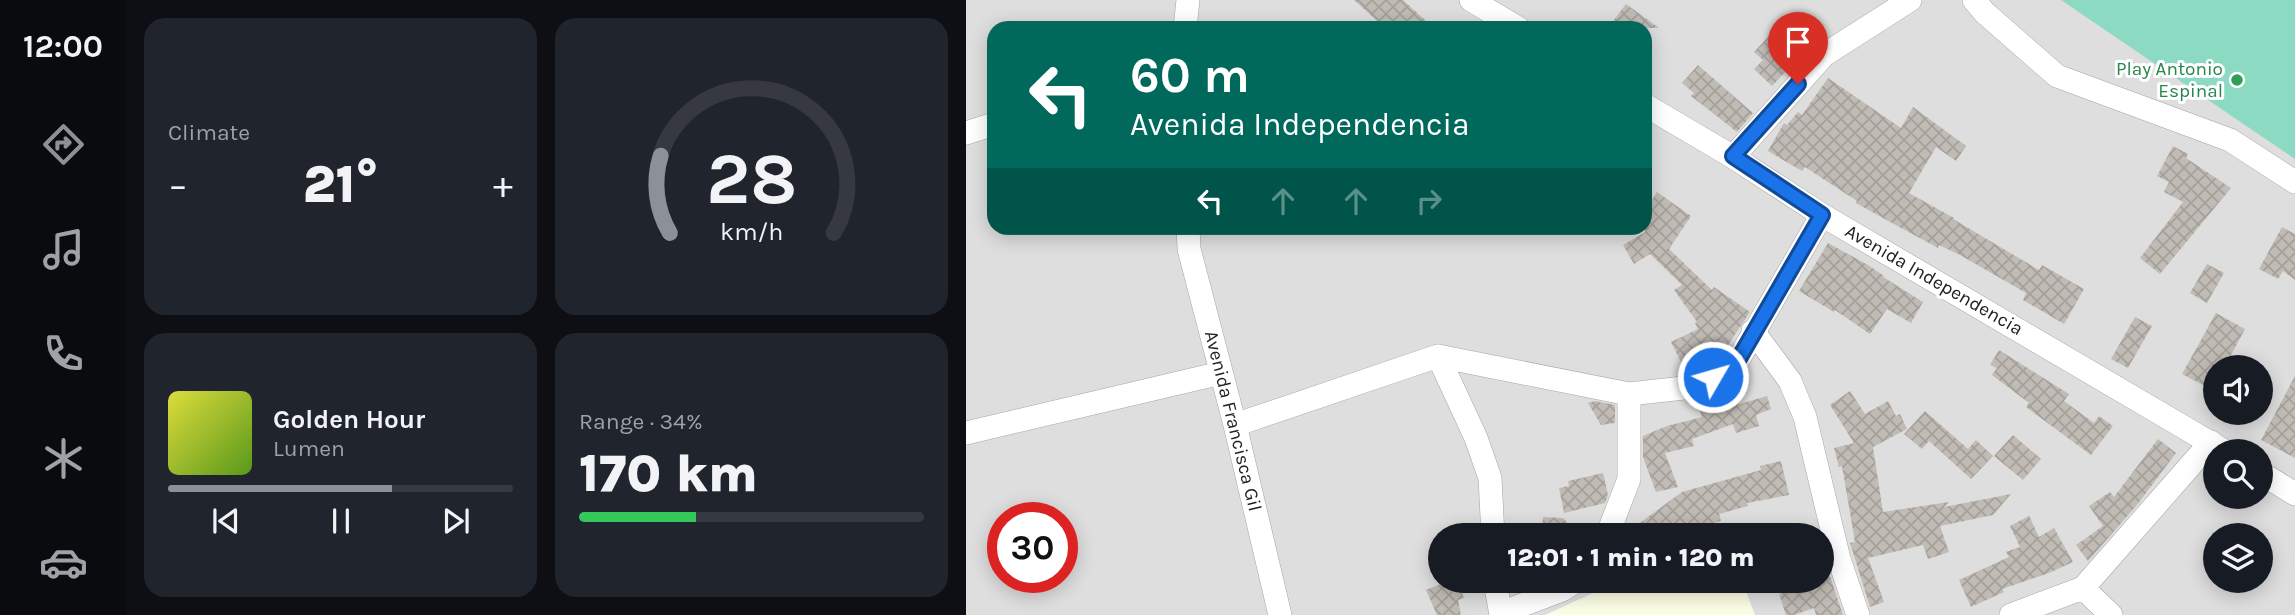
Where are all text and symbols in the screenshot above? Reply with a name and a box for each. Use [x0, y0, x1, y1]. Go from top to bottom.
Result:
pin [1768, 12.0, 1828, 84]
icon: arrive [1779, 23, 1817, 61]
text: 12:00 [23, 28, 103, 65]
text: 60 m [1130, 47, 1250, 104]
icon: left [1015, 49, 1106, 140]
place label: Play Antonio Espinal [2116, 58, 2223, 102]
marker: Play Antonio Espinal [2229, 72, 2245, 88]
text: Avenida Independencia [1130, 106, 1470, 143]
text: Climate [168, 119, 250, 146]
icon: directions [39, 120, 88, 169]
text: 28 [706, 136, 797, 221]
text: 21° [303, 154, 378, 215]
text: − [168, 163, 188, 208]
text: + [493, 163, 513, 208]
icon: left [1191, 182, 1229, 220]
icon: ahead [1264, 182, 1302, 220]
icon: ahead [1337, 182, 1375, 220]
icon: right [1410, 182, 1448, 220]
text: km/h [720, 216, 783, 245]
street label: Avenida Independencia [1841, 220, 2027, 340]
icon: music [39, 225, 88, 274]
street label: Avenida Francisca Gil [1200, 328, 1266, 514]
icon: phone [39, 329, 88, 378]
position arrow [1676, 340, 1750, 414]
map controls [2203, 355, 2273, 593]
button: sound [2203, 355, 2273, 425]
text: Golden Hour [273, 404, 425, 435]
text: Range · 34% [579, 408, 703, 435]
icon: climate [39, 434, 88, 483]
text: Lumen [273, 435, 345, 462]
button: search [2203, 439, 2273, 509]
text: 170 km [579, 443, 758, 504]
icon: previous [207, 502, 245, 540]
icon: pause [322, 502, 360, 540]
icon: next [437, 502, 475, 540]
speed limit sign: 30 [987, 502, 1078, 593]
button: layers [2203, 523, 2273, 593]
icon: car [39, 538, 88, 587]
text: 12:01 · 1 min · 120 m [1507, 542, 1755, 573]

